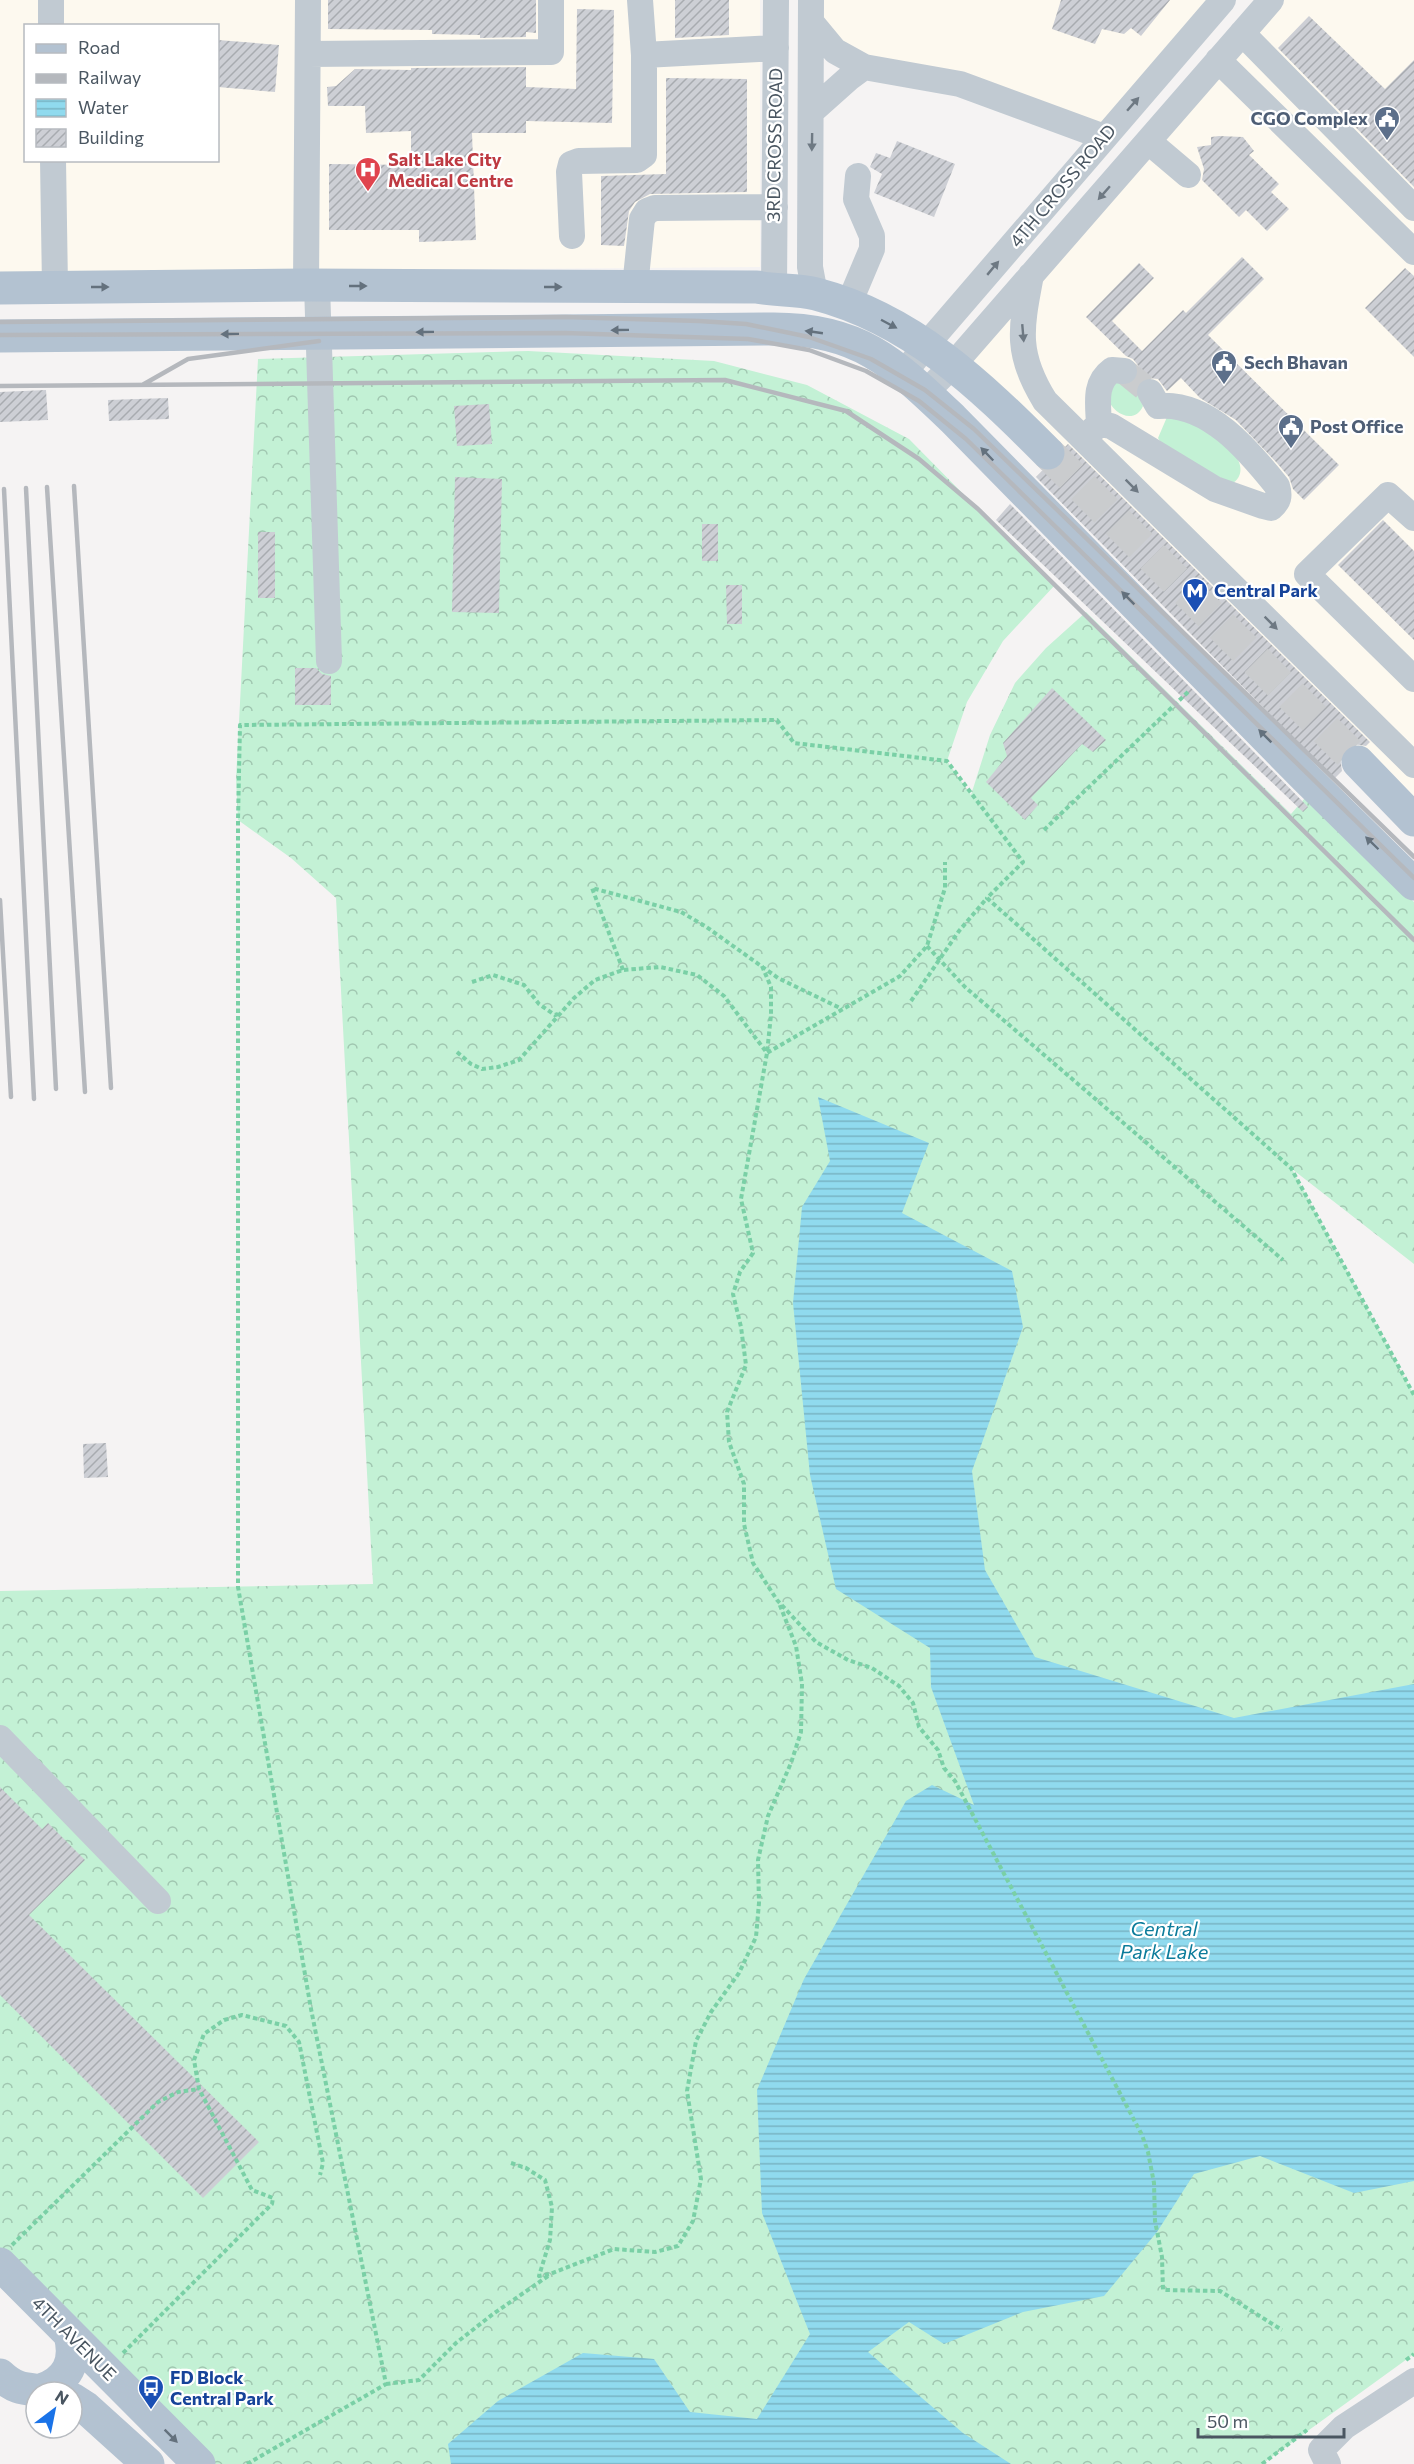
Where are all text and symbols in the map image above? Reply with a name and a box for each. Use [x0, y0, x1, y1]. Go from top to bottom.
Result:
legend [24, 24, 219, 162]
text: Road [78, 36, 120, 58]
text: Railway [78, 66, 141, 88]
street label: 3RD CROSS ROAD [762, 68, 786, 222]
text: Water [78, 96, 129, 118]
one-way arrow [1126, 97, 1139, 112]
public building icon: CGO Complex [1372, 104, 1402, 142]
place label: CGO Complex [1250, 107, 1368, 129]
street label: 4TH CROSS ROAD [1004, 119, 1120, 251]
text: Building [78, 126, 144, 148]
one-way arrow [807, 133, 817, 152]
place label: Salt Lake City Medical Centre [388, 148, 513, 191]
hospital icon: Salt Lake City Medical Centre [353, 155, 383, 193]
one-way arrow [1098, 185, 1111, 200]
one-way arrow [986, 261, 999, 276]
one-way arrow [349, 281, 368, 291]
one-way arrow [91, 282, 110, 292]
one-way arrow [544, 282, 563, 291]
one-way arrow [881, 319, 898, 329]
one-way arrow [1018, 323, 1027, 342]
one-way arrow [610, 325, 629, 335]
one-way arrow [415, 327, 434, 337]
one-way arrow [805, 327, 824, 336]
one-way arrow [220, 329, 239, 339]
public building icon: Sech Bhavan [1209, 348, 1239, 386]
place label: Sech Bhavan [1244, 351, 1348, 373]
public building icon: Post Office [1276, 412, 1306, 450]
place label: Post Office [1310, 415, 1403, 437]
one-way arrow [980, 447, 994, 461]
one-way arrow [1125, 479, 1139, 493]
metro station icon: Central Park [1180, 576, 1210, 614]
place label: Central Park [1214, 579, 1318, 601]
one-way arrow [1121, 591, 1135, 605]
one-way arrow [1264, 616, 1278, 630]
one-way arrow [1258, 730, 1272, 744]
one-way arrow [1365, 836, 1380, 850]
water label: Central Park Lake [1120, 1916, 1209, 1963]
street label: 4TH AVENUE [28, 2292, 121, 2385]
place label: FD Block Central Park [170, 2366, 274, 2409]
bus stop icon: FD Block Central Park [136, 2373, 166, 2411]
north arrow [24, 2380, 84, 2440]
text: N [52, 2386, 72, 2408]
scale bar [1198, 2401, 1344, 2439]
text: 50 m [1207, 2410, 1248, 2432]
one-way arrow [163, 2428, 177, 2442]

